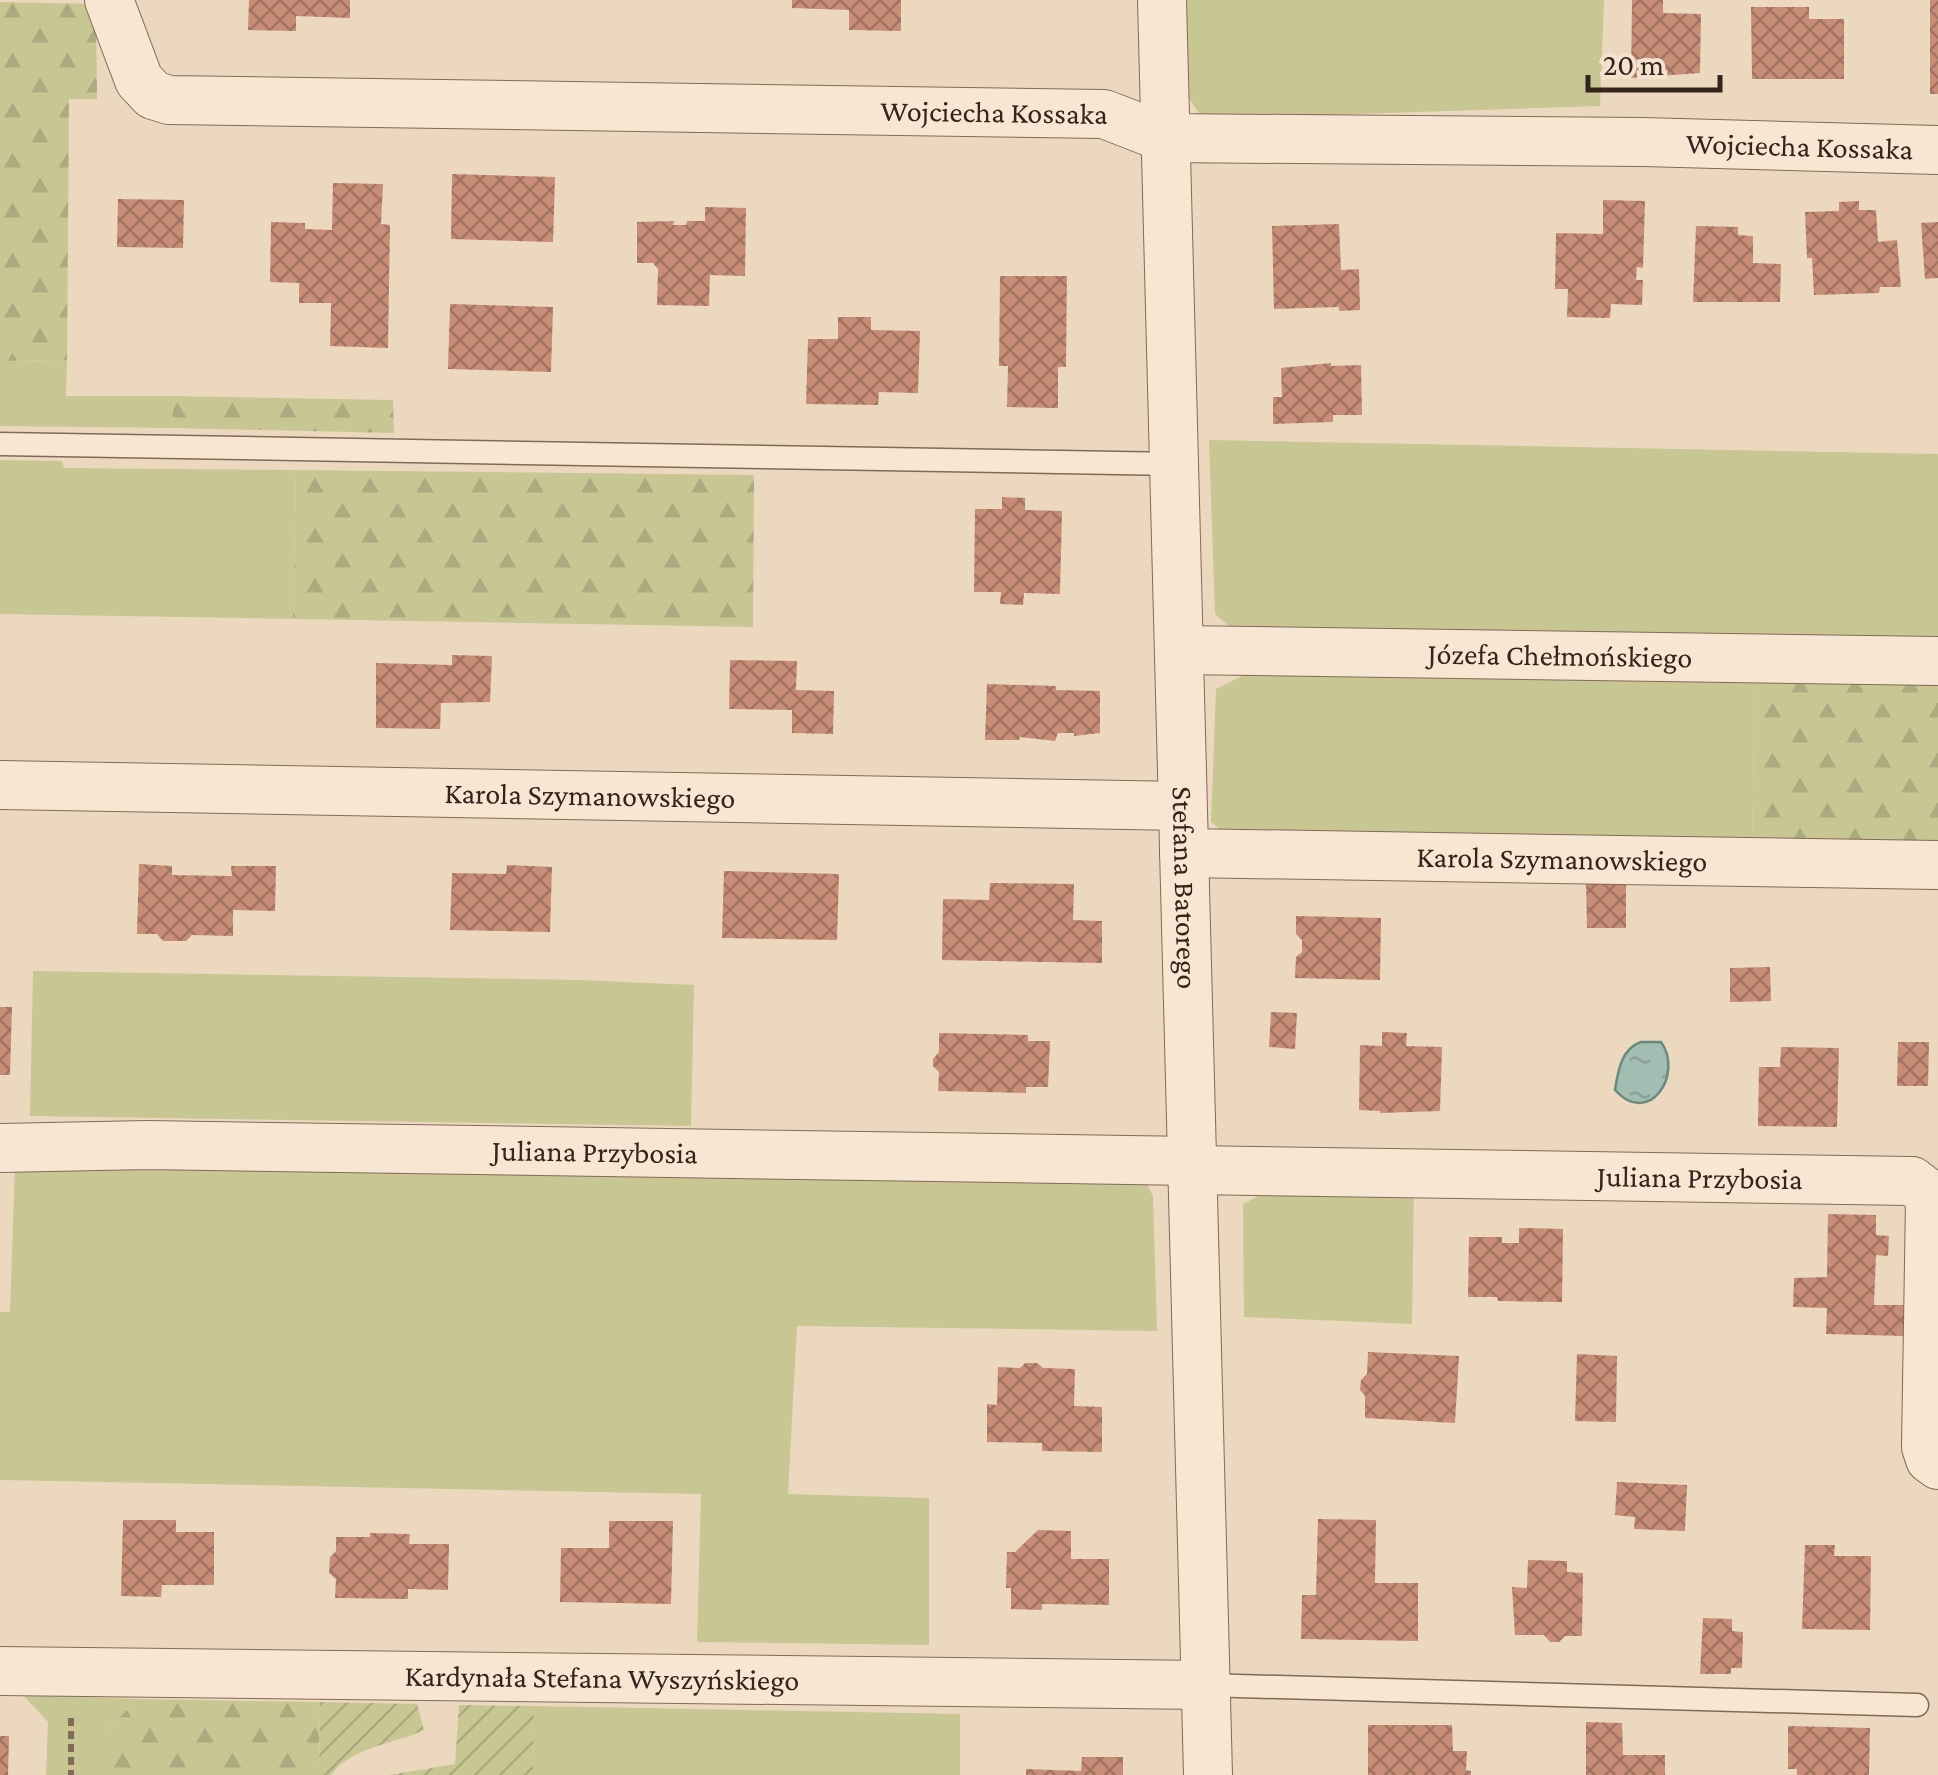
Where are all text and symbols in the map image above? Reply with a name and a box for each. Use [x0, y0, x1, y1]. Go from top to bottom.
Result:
scale bar [1588, 30, 1720, 92]
text: 20 m [1603, 48, 1664, 81]
street label: Wojciecha Kossaka [880, 94, 1108, 130]
street label: Wojciecha Kossaka [1686, 126, 1914, 165]
street label: Józefa Chełmońskiego [1424, 637, 1692, 674]
street label: Karola Szymanowskiego [444, 776, 736, 815]
street label: Stefana Batorego [1166, 786, 1205, 989]
street label: Karola Szymanowskiego [1416, 840, 1708, 878]
street label: Juliana Przybosia [489, 1133, 698, 1169]
street label: Juliana Przybosia [1594, 1159, 1803, 1195]
street label: Kardynała Stefana Wyszyńskiego [404, 1659, 800, 1697]

